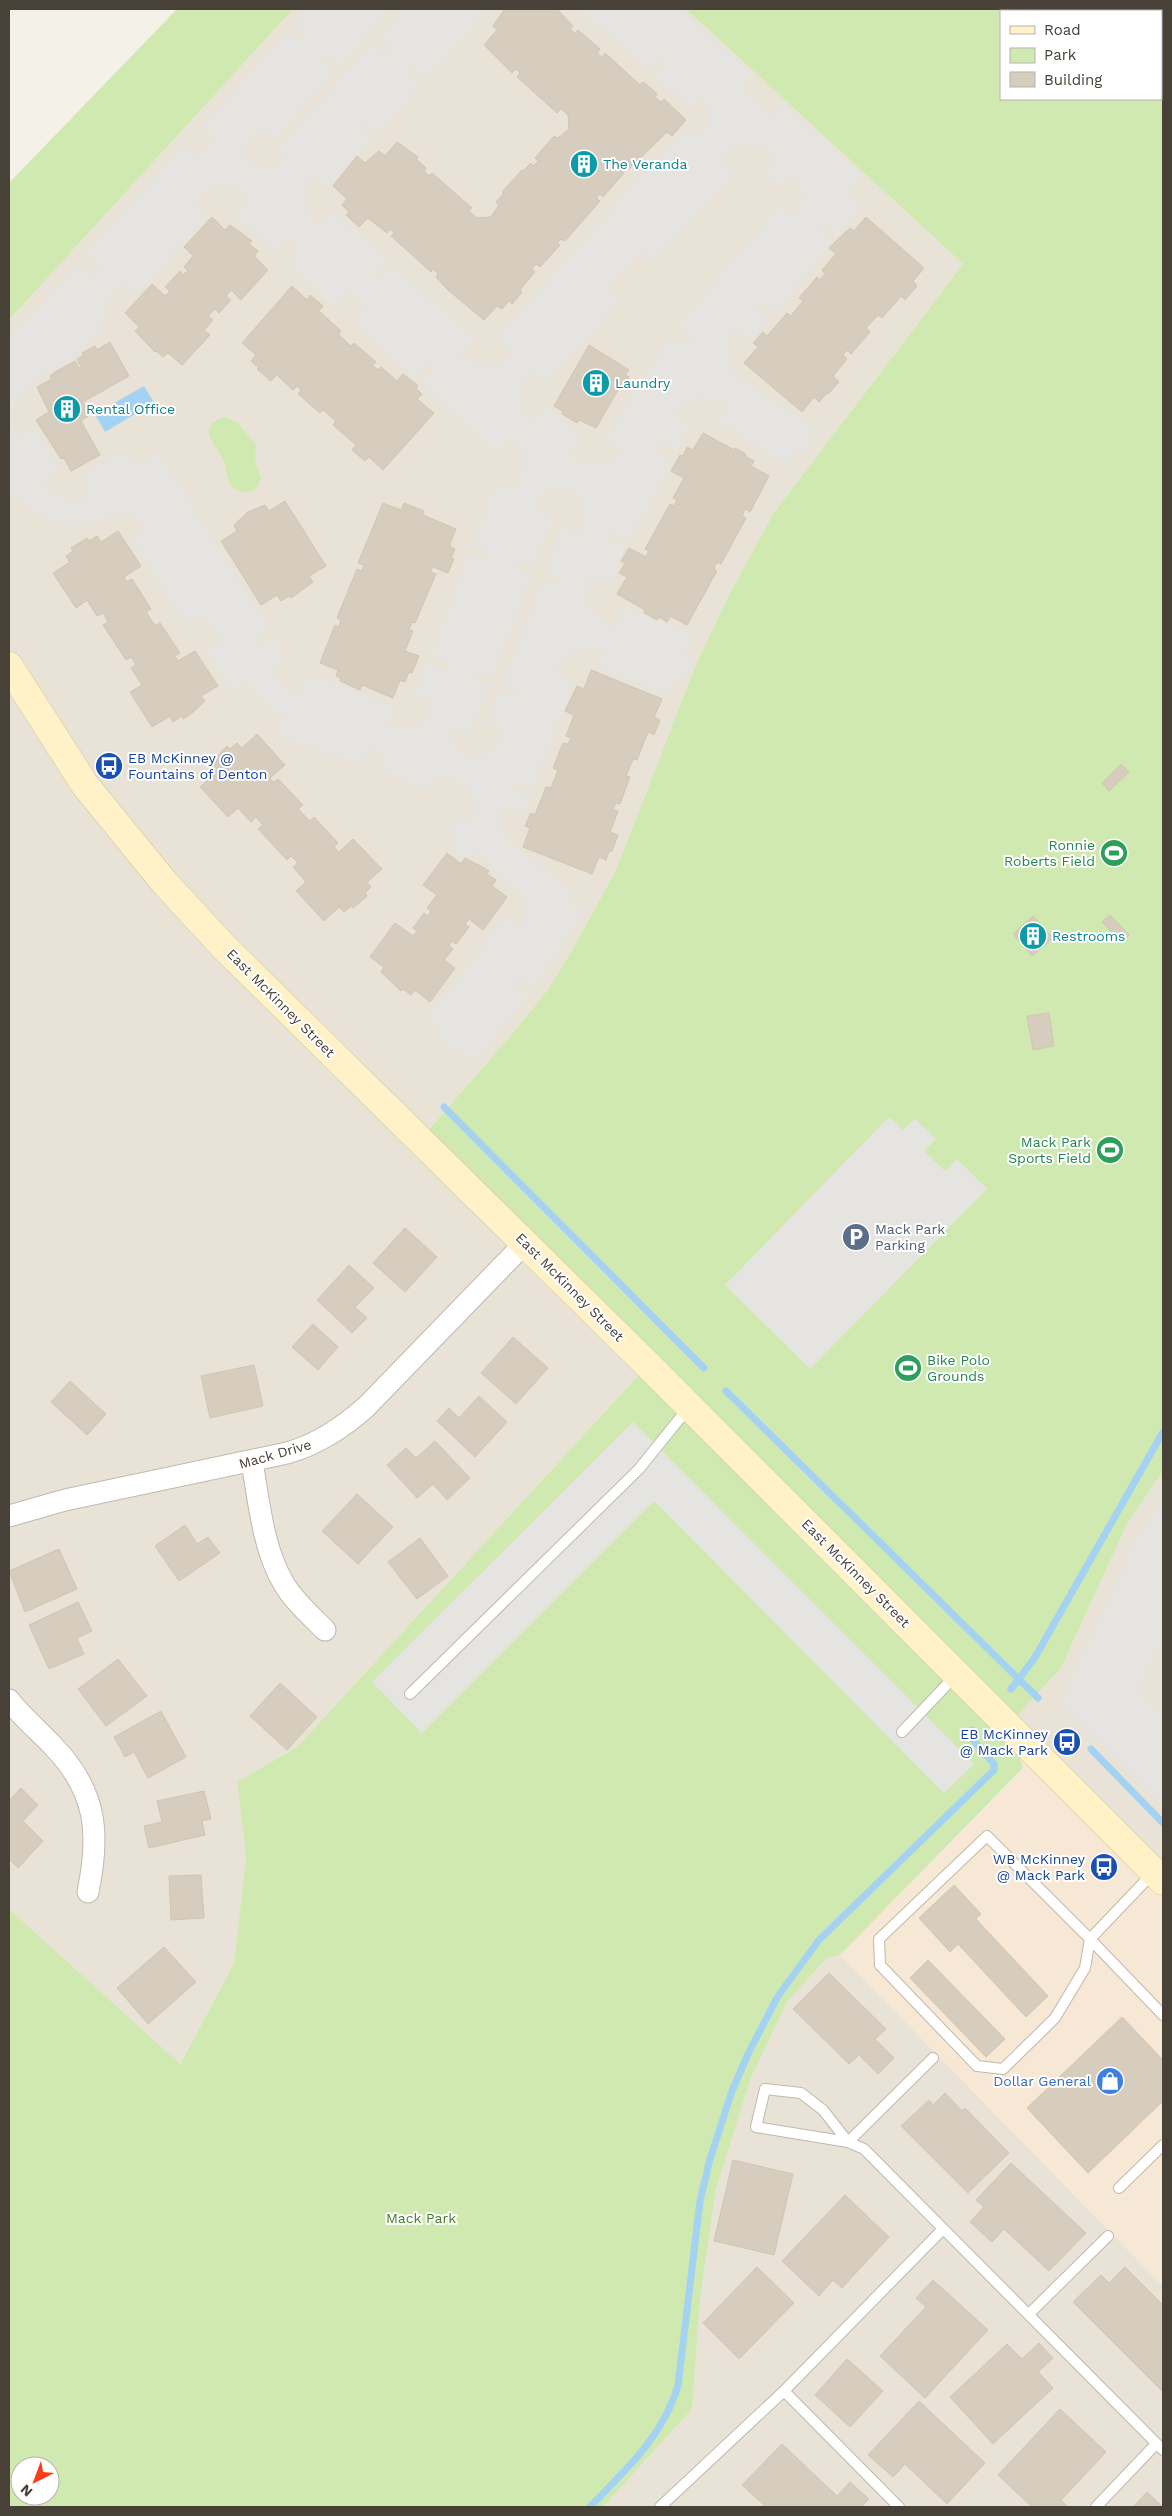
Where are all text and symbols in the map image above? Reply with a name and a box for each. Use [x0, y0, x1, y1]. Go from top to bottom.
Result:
legend [1000, 10, 1162, 100]
text: Road [1044, 21, 1081, 39]
text: Park [1044, 46, 1077, 64]
text: Building [1044, 71, 1102, 89]
building icon: The Veranda [569, 149, 599, 179]
place label: The Veranda [603, 156, 688, 172]
building icon: Laundry [581, 368, 611, 398]
place label: Laundry [615, 375, 671, 391]
building icon: Rental Office [52, 394, 82, 424]
place label: Rental Office [86, 401, 175, 417]
place label: EB McKinney @ Fountains of Denton [128, 750, 267, 782]
bus stop icon: EB McKinney @ Fountains of Denton [94, 751, 124, 781]
place label: Ronnie Roberts Field [1004, 837, 1095, 869]
sports icon: Ronnie Roberts Field [1099, 838, 1129, 868]
building icon: Restrooms [1018, 921, 1048, 951]
place label: Restrooms [1052, 928, 1125, 944]
street label: East McKinney Street [224, 946, 338, 1060]
place label: Mack Park Sports Field [1008, 1134, 1091, 1166]
sports icon: Mack Park Sports Field [1095, 1135, 1125, 1165]
place label: Mack Park Parking [875, 1221, 945, 1253]
parking icon: Mack Park Parking [841, 1222, 871, 1252]
street label: East McKinney Street [513, 1230, 627, 1344]
place label: Bike Polo Grounds [927, 1352, 990, 1384]
sports icon: Bike Polo Grounds [893, 1353, 923, 1383]
street label: Mack Drive [237, 1436, 313, 1472]
street label: East McKinney Street [799, 1516, 913, 1630]
place label: EB McKinney @ Mack Park [960, 1726, 1049, 1758]
bus stop icon: EB McKinney @ Mack Park [1052, 1727, 1082, 1757]
place label: WB McKinney @ Mack Park [993, 1851, 1086, 1883]
bus stop icon: WB McKinney @ Mack Park [1089, 1852, 1119, 1882]
shop icon: Dollar General [1095, 2066, 1125, 2096]
place label: Dollar General [993, 2073, 1092, 2089]
park label: Mack Park [386, 2210, 456, 2226]
north arrow [10, 2456, 60, 2506]
text: N [17, 2481, 36, 2500]

